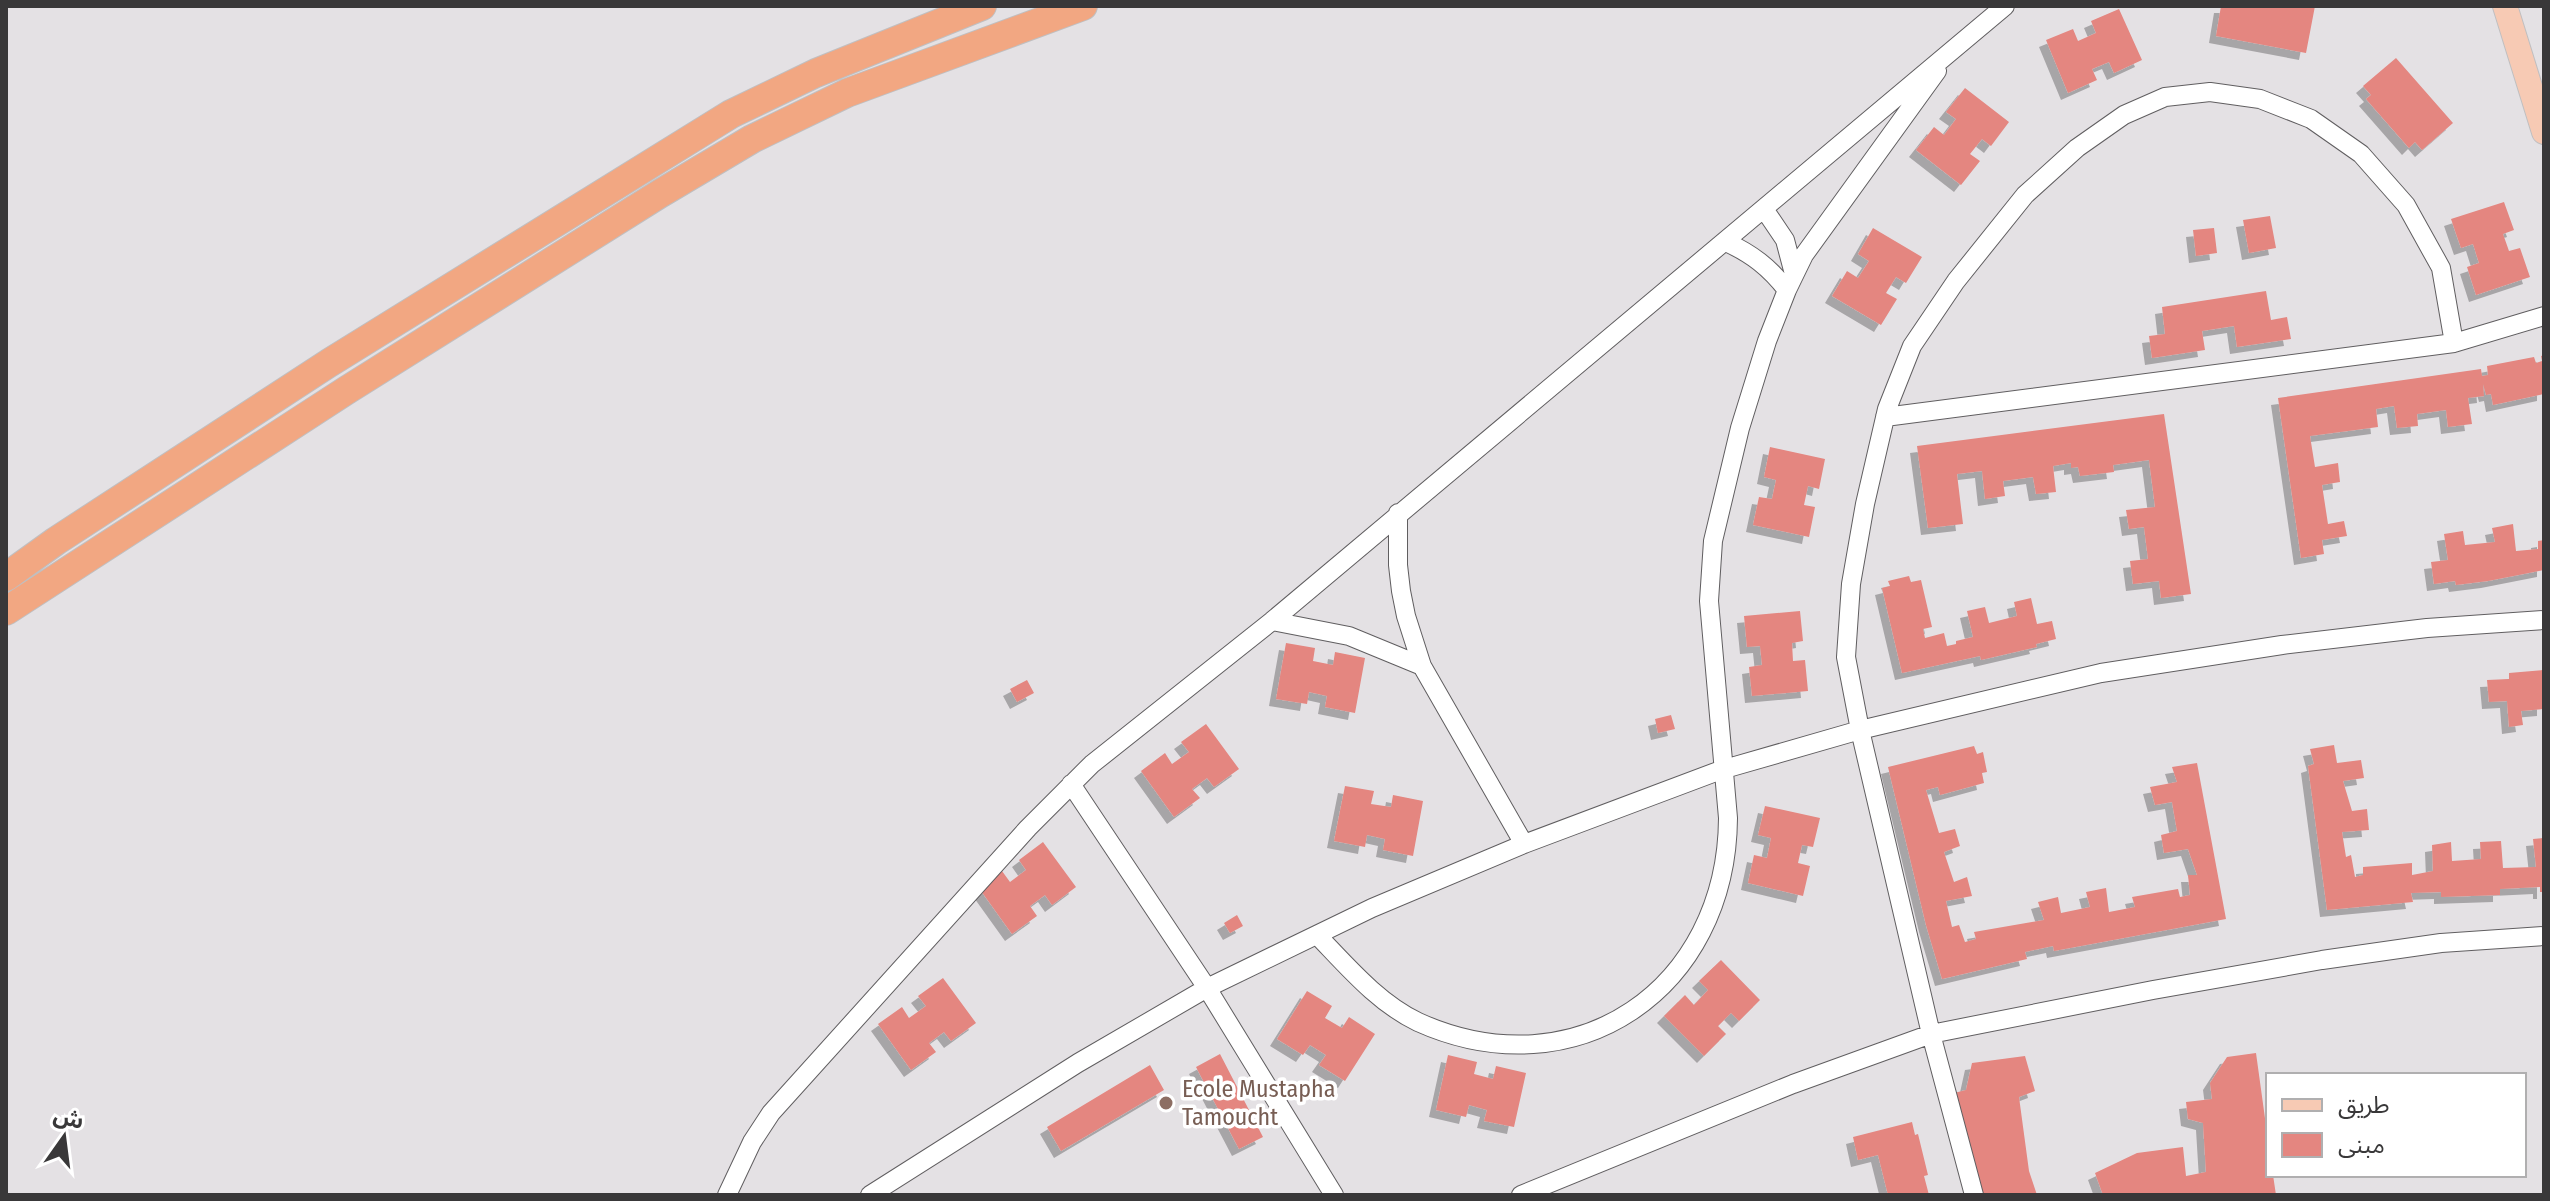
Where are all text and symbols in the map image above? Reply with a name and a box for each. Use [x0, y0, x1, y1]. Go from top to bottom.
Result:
legend [2266, 1073, 2526, 1177]
place label: Ecole Mustapha Tamoucht [1182, 1075, 1335, 1131]
text: طريق [2338, 1091, 2390, 1120]
marker: Ecole Mustapha Tamoucht [1157, 1094, 1175, 1112]
north arrow [24, 1097, 104, 1177]
text: ش [51, 1101, 87, 1135]
text: مبنى [2338, 1131, 2385, 1159]

